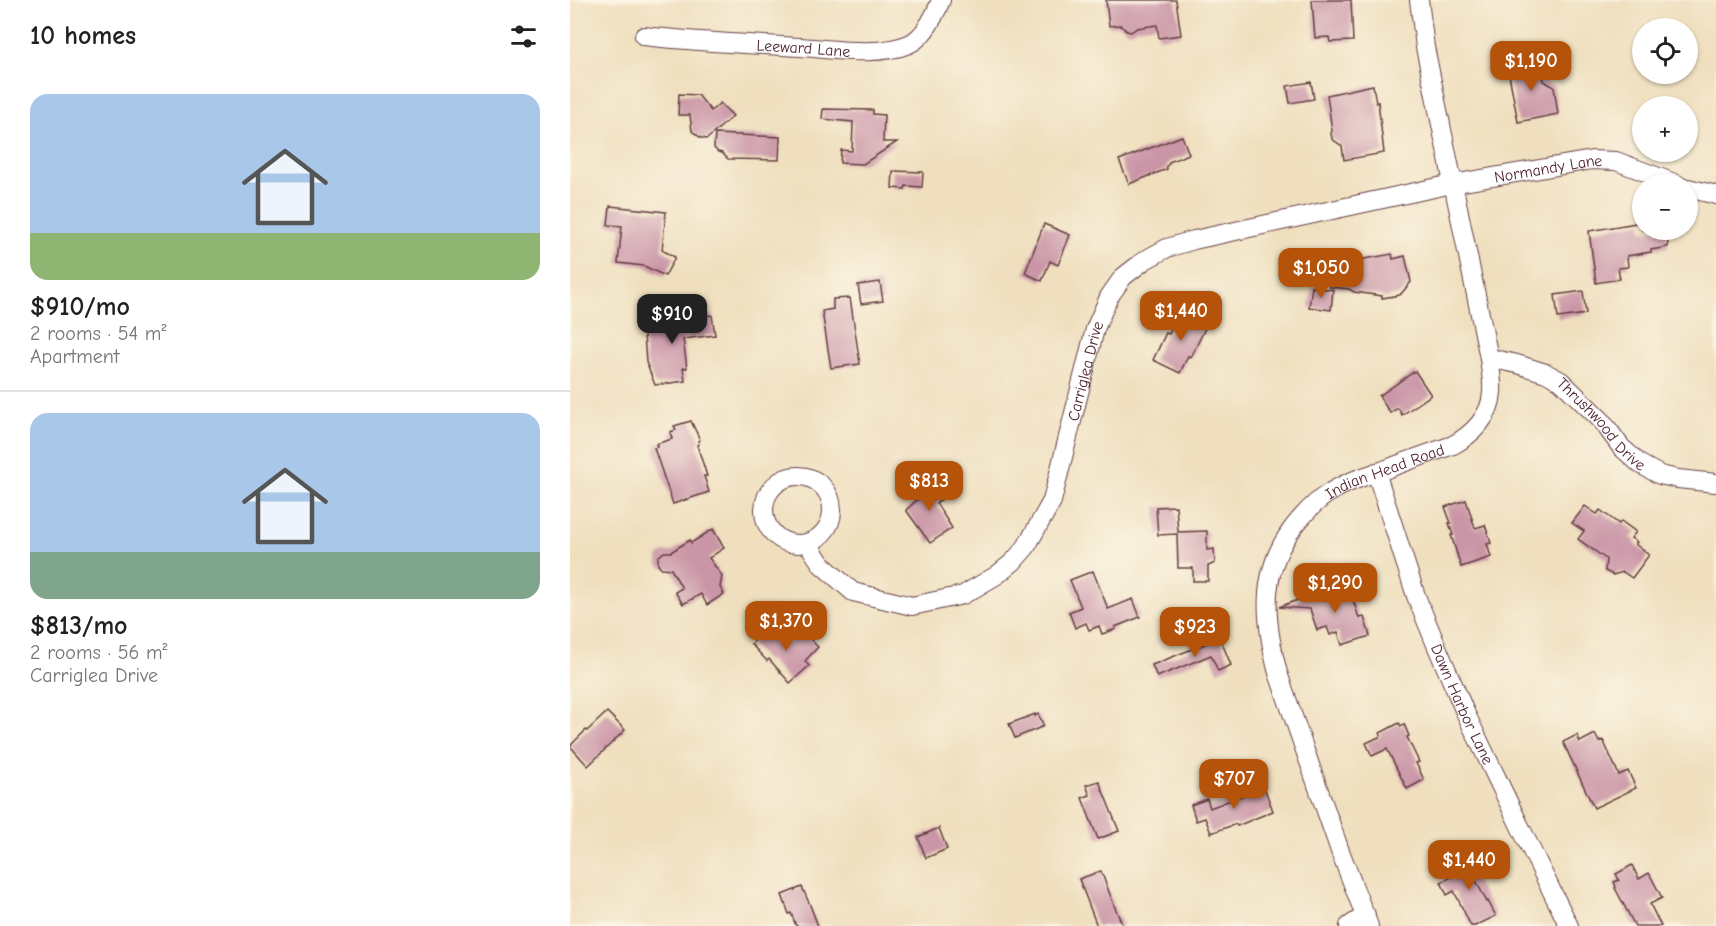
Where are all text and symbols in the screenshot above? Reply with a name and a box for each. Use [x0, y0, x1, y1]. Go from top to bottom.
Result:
map controls [1632, 18, 1698, 240]
button: locate [1632, 18, 1698, 84]
icon: filters [507, 20, 540, 53]
text: 10 homes [30, 21, 136, 51]
street label: Leeward Lane [756, 37, 851, 61]
pin: $1,190 [1482, 41, 1580, 92]
text: $1,190 [1504, 49, 1558, 72]
button: + [1632, 96, 1698, 162]
icon: home [231, 133, 339, 241]
street label: Normandy Lane [1493, 152, 1603, 187]
button: − [1632, 174, 1698, 240]
pin: $1,050 [1272, 248, 1370, 299]
text: $1,050 [1292, 256, 1350, 279]
pin: $1,440 [1132, 291, 1230, 342]
text: $910/mo [30, 292, 130, 322]
pin: $910 [636, 294, 708, 345]
text: $1,440 [1154, 299, 1208, 322]
text: $910 [651, 302, 693, 325]
street label: Carriglea Drive [1064, 318, 1107, 423]
text: 2 rooms · 54 m² [30, 322, 166, 345]
text: Apartment [30, 345, 120, 368]
street label: Thrushwood Drive [1553, 374, 1648, 475]
street label: Indian Head Road [1322, 441, 1447, 503]
icon: home [231, 452, 339, 560]
pin: $813 [893, 461, 965, 512]
text: $813 [909, 469, 949, 492]
pin: $1,290 [1286, 563, 1384, 614]
text: $1,290 [1307, 571, 1363, 594]
pin: $1,370 [737, 601, 835, 652]
pin: $923 [1159, 607, 1231, 658]
text: $1,370 [759, 609, 813, 632]
text: $813/mo [30, 611, 128, 641]
text: $923 [1174, 615, 1216, 638]
text: 2 rooms · 56 m² [30, 641, 168, 664]
street label: Dawn Harbor Lane [1427, 642, 1497, 767]
text: Carriglea Drive [30, 664, 158, 687]
pin: $707 [1198, 759, 1270, 810]
text: $707 [1213, 767, 1255, 790]
pin: $1,440 [1420, 840, 1518, 891]
text: $1,440 [1442, 848, 1496, 871]

